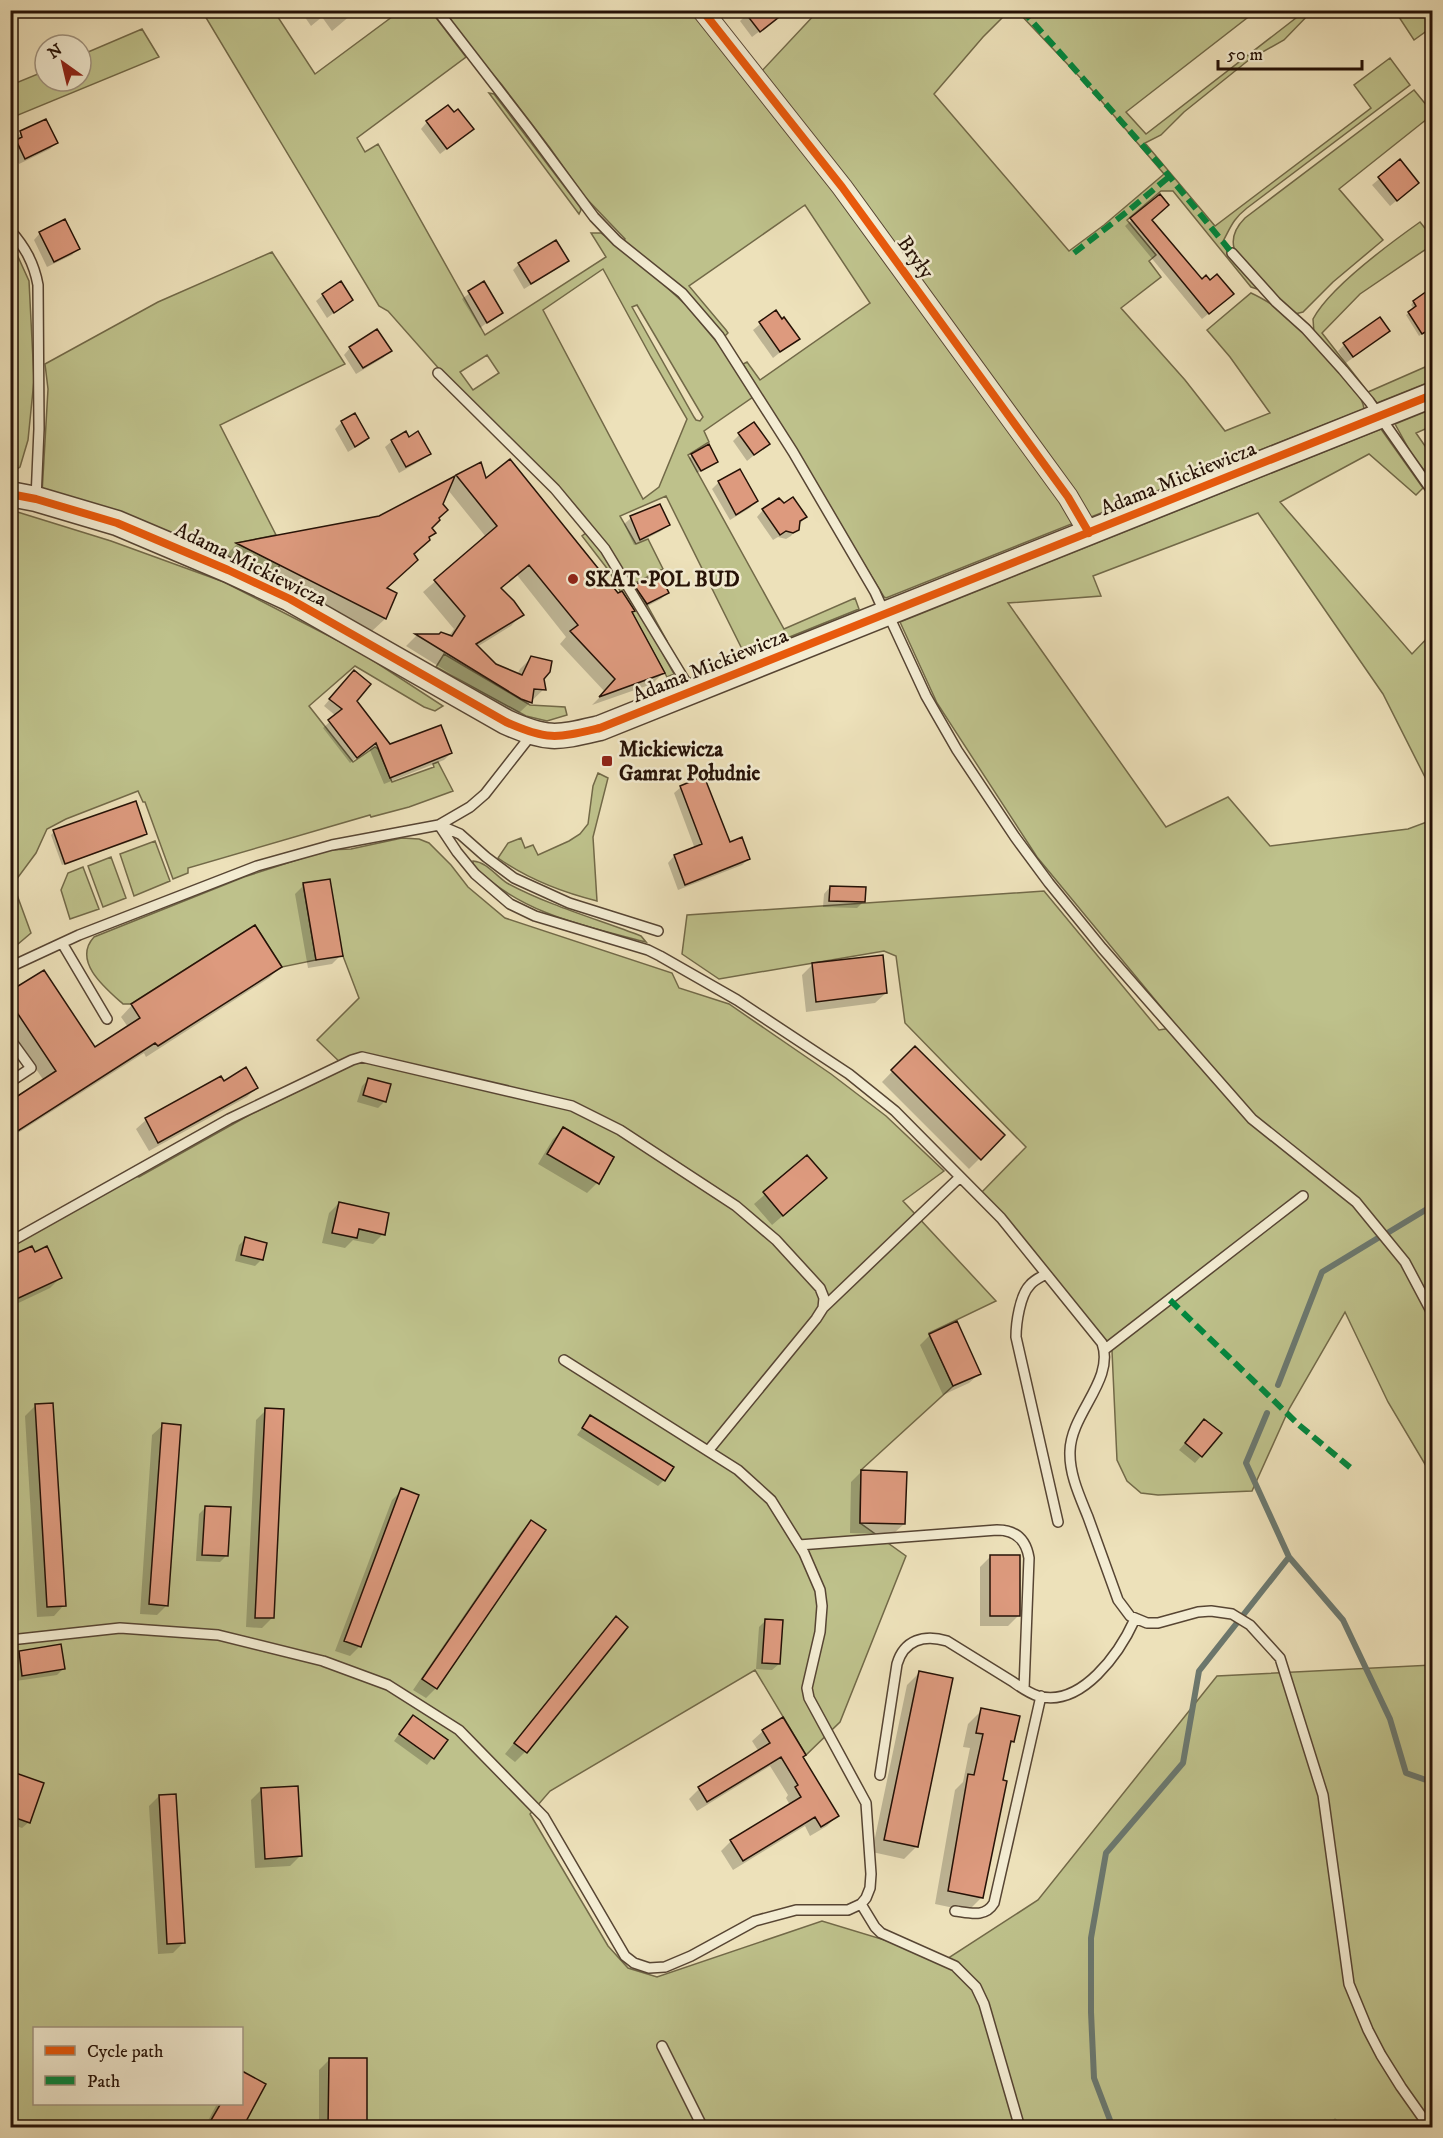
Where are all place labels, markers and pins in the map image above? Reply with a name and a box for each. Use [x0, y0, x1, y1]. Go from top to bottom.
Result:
place label: SKAT-POL BUD [585, 567, 740, 593]
marker: SKAT-POL BUD [566, 572, 580, 586]
place label: Mickiewicza Gamrat Południe [619, 737, 761, 787]
marker: Mickiewicza Gamrat Południe [600, 754, 614, 768]

